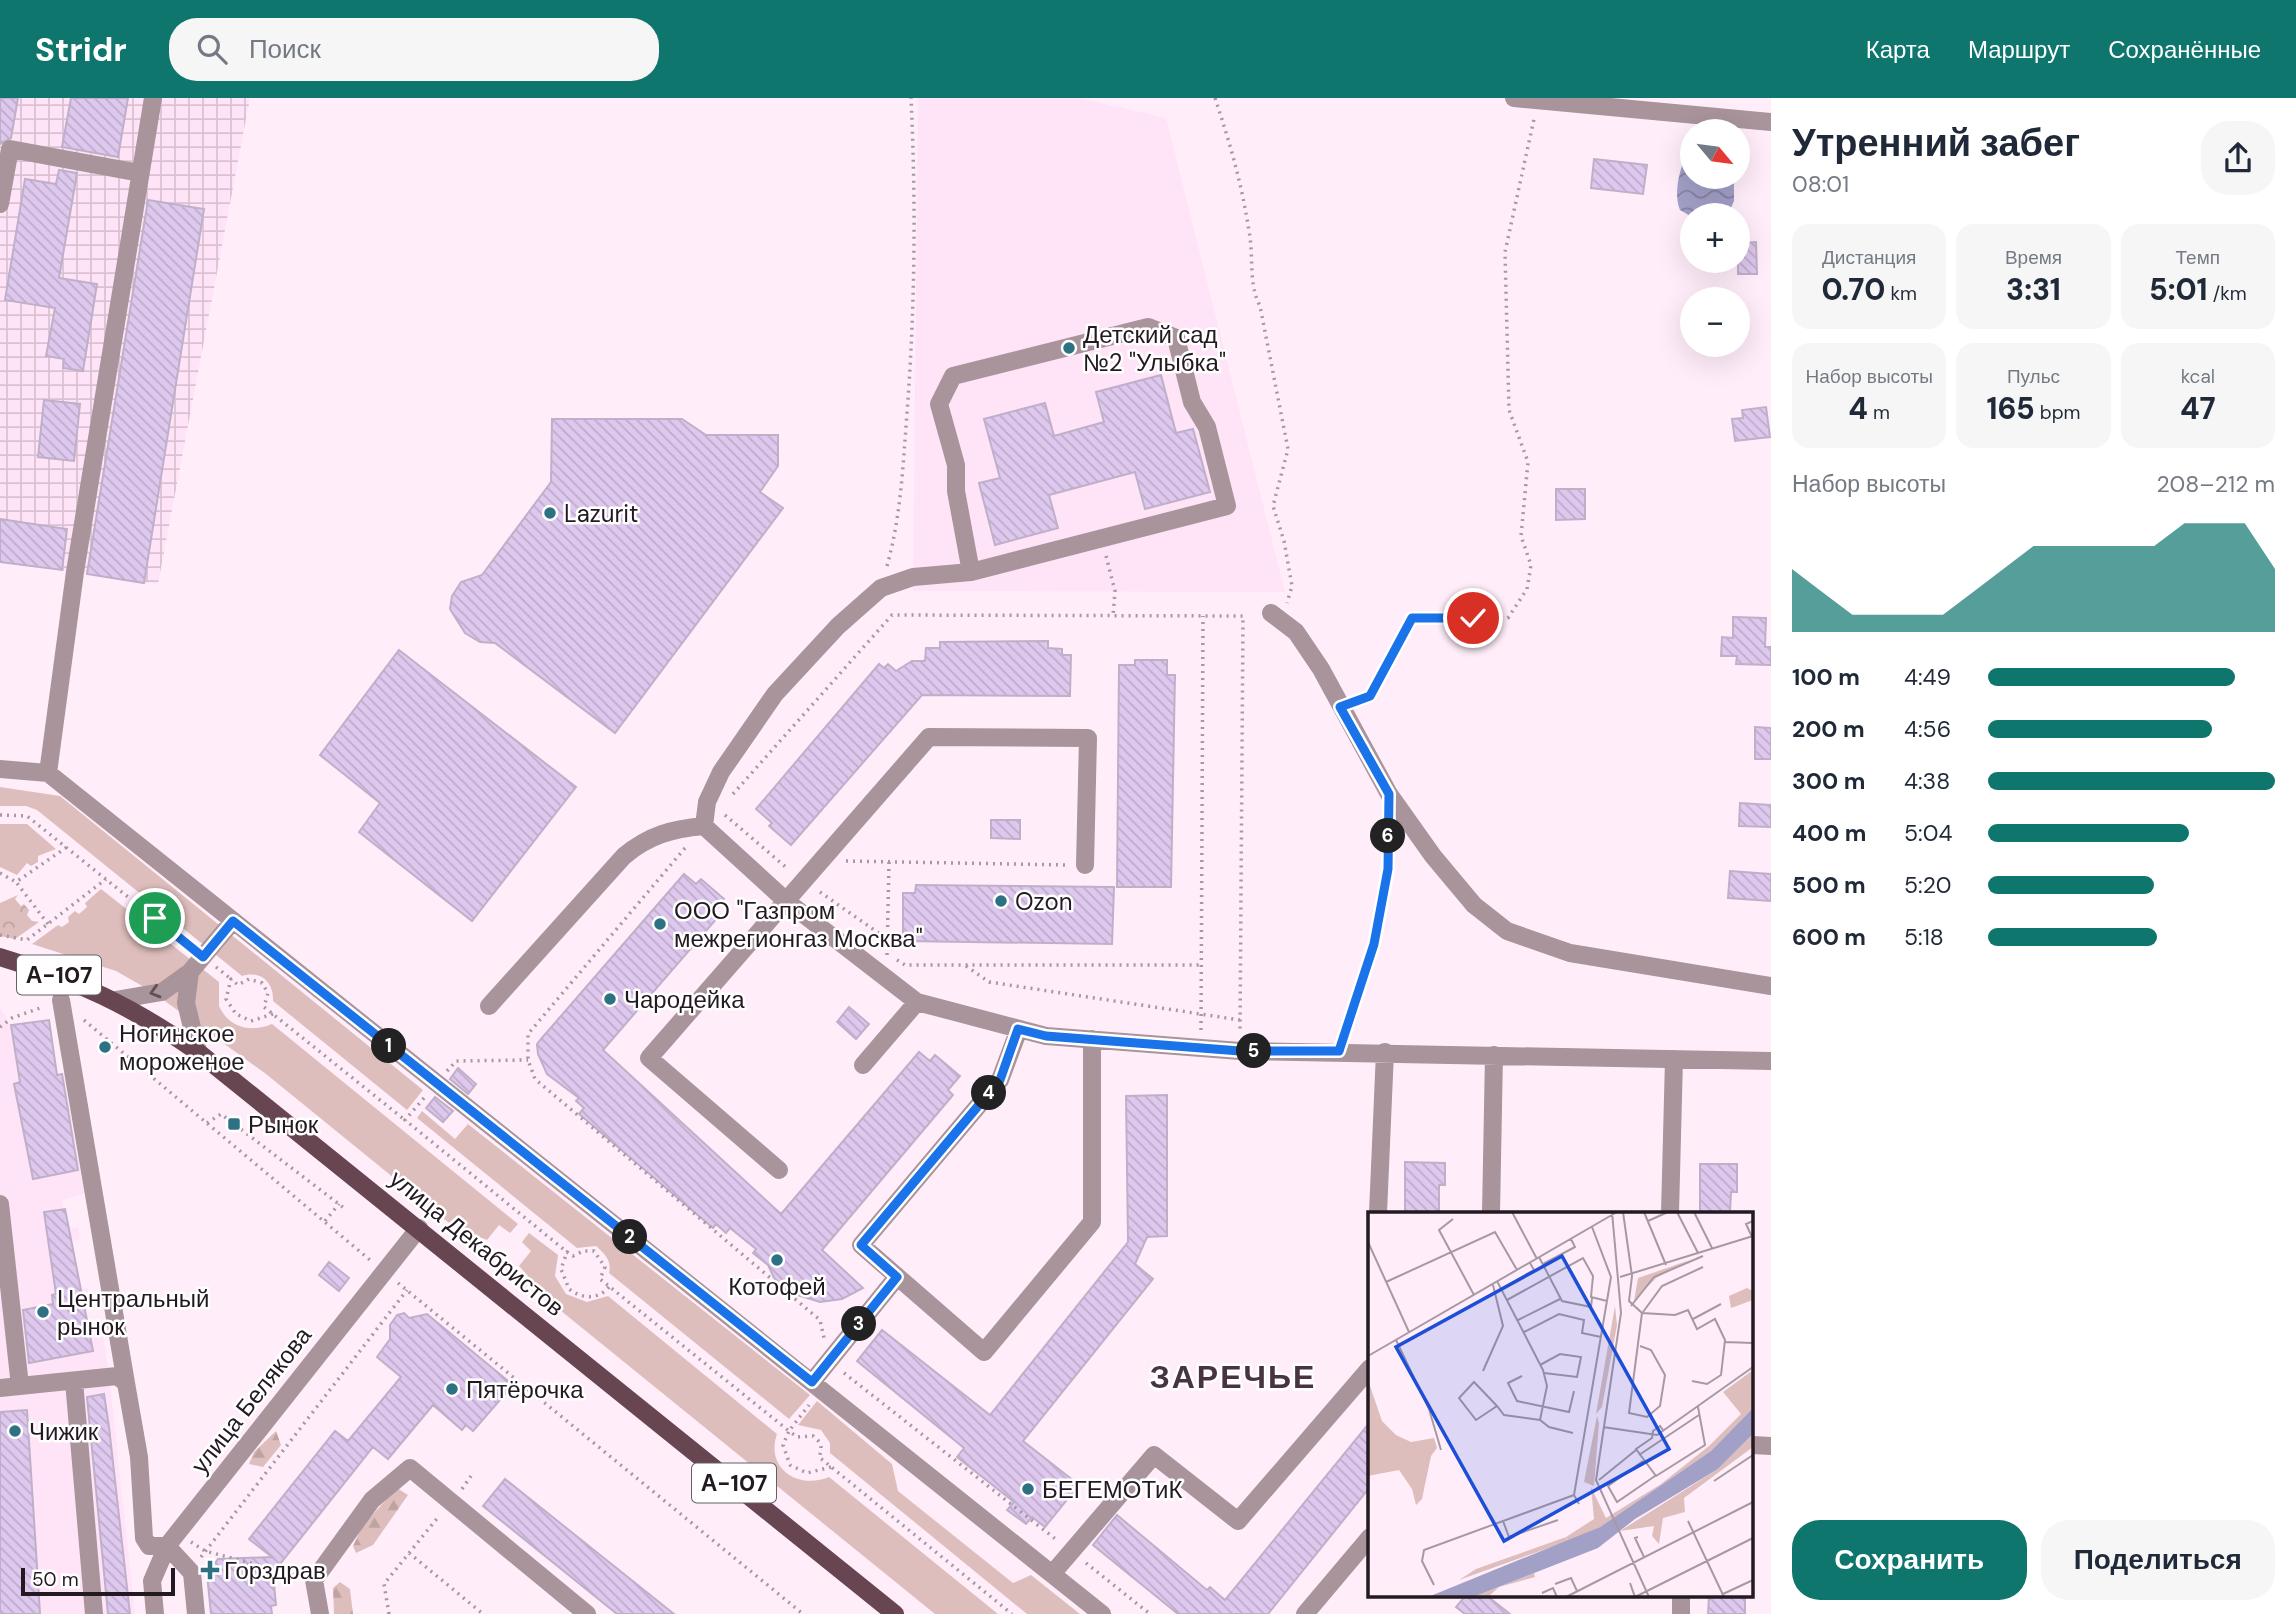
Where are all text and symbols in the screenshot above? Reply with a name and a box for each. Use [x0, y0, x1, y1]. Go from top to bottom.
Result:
search box [169, 18, 659, 81]
text: Stridr [35, 28, 127, 71]
icon: search [193, 30, 231, 68]
text: Поиск [249, 32, 321, 66]
text: Карта [1866, 34, 1930, 65]
text: Маршрут [1968, 34, 2070, 65]
text: Сохранённые [2108, 34, 2261, 65]
text: Утренний забег [1792, 118, 2080, 168]
north arrow [1680, 119, 1750, 189]
map controls [1680, 119, 1750, 357]
button: share [2201, 121, 2275, 195]
text: 08:01 [1792, 169, 1849, 199]
button: + [1680, 203, 1750, 273]
text: Дистанция [1822, 245, 1916, 270]
text: Время [2005, 245, 2062, 270]
text: Темп [2176, 245, 2220, 270]
text: 0.70 [1821, 270, 1885, 309]
text: 3:31 [2006, 270, 2061, 309]
text: 5:01 [2149, 270, 2208, 309]
text: km [1885, 281, 1917, 306]
text: /km [2208, 281, 2247, 306]
button: − [1680, 287, 1750, 357]
place label: Детский сад №2 "Улыбка" [1083, 319, 1226, 378]
marker: Детский сад №2 "Улыбка" [1061, 340, 1077, 356]
text: Набор высоты [1805, 364, 1933, 389]
text: Пульс [2007, 364, 2060, 389]
text: kcal [2181, 364, 2215, 389]
text: 4 [1848, 389, 1868, 428]
text: 165 [1986, 389, 2035, 428]
text: 47 [2180, 389, 2216, 428]
text: m [1868, 400, 1890, 425]
text: bpm [2035, 400, 2080, 425]
text: Набор высоты [1792, 469, 1946, 499]
text: 208–212 m [2157, 469, 2275, 499]
place label: Lazurit [564, 498, 639, 529]
marker: Lazurit [542, 505, 558, 521]
pin [1443, 588, 1503, 648]
icon: check [1454, 599, 1492, 637]
text: 100 m [1792, 662, 1860, 692]
text: 4:49 [1904, 662, 1951, 692]
text: 200 m [1792, 714, 1865, 744]
text: 4:56 [1904, 714, 1951, 744]
text: 300 m [1792, 766, 1865, 796]
text: 4:38 [1904, 766, 1950, 796]
pin: 6 [1370, 818, 1406, 854]
text: 400 m [1792, 818, 1866, 848]
text: 5:04 [1904, 818, 1952, 848]
text: 6 [1381, 823, 1394, 848]
text: 500 m [1792, 870, 1866, 900]
text: 5:20 [1904, 870, 1951, 900]
place label: Ozon [1015, 886, 1073, 917]
pin [125, 888, 185, 948]
marker: Ozon [993, 893, 1009, 909]
place label: ООО "Газпром межрегионгаз Москва" [674, 895, 923, 954]
icon: arrive [136, 899, 174, 937]
marker: ООО "Газпром межрегионгаз Москва" [652, 916, 668, 932]
text: 600 m [1792, 922, 1866, 952]
text: 5:18 [1904, 922, 1944, 952]
road number: А-107 [17, 956, 101, 995]
one-way arrow [150, 983, 162, 998]
place label: Чародейка [624, 984, 745, 1015]
marker: Чародейка [602, 991, 618, 1007]
place label: Ногинское мороженое [119, 1018, 245, 1077]
pin: 1 [372, 1028, 406, 1063]
text: 1 [385, 1033, 392, 1058]
pin: 5 [1236, 1034, 1272, 1068]
text: 5 [1248, 1038, 1259, 1063]
marker: Ногинское мороженое [97, 1039, 113, 1055]
pin: 4 [972, 1076, 1006, 1110]
text: 4 [982, 1080, 995, 1105]
place label: Рынок [248, 1109, 319, 1140]
marker: Рынок [226, 1116, 242, 1132]
street label: улица Декабристов [383, 1163, 571, 1323]
inset map [1368, 1212, 1754, 1596]
pin: 2 [612, 1220, 648, 1254]
text: 2 [624, 1224, 635, 1249]
marker: Котофей [769, 1252, 785, 1268]
place label: Котофей [728, 1271, 826, 1302]
place label: Центральный рынок [57, 1283, 209, 1342]
marker: Центральный рынок [35, 1304, 51, 1320]
pin: 3 [842, 1306, 876, 1342]
text: 3 [853, 1311, 864, 1336]
street label: улица Белякова [184, 1320, 318, 1480]
district label: ЗАРЕЧЬЕ [1150, 1356, 1316, 1398]
place label: Пятёрочка [466, 1374, 584, 1405]
marker: Пятёрочка [444, 1381, 460, 1397]
place label: Чижик [29, 1416, 99, 1447]
marker: Чижик [7, 1423, 23, 1439]
road number: А-107 [692, 1464, 776, 1502]
place label: БЕГЕМОТиК [1042, 1474, 1182, 1505]
marker: БЕГЕМОТиК [1020, 1481, 1036, 1497]
button: Сохранить [1792, 1520, 2027, 1600]
button: Поделиться [2041, 1520, 2275, 1600]
place label: Горздрав [224, 1555, 326, 1586]
marker: Горздрав [202, 1562, 218, 1578]
scale bar [21, 1565, 175, 1597]
text: 50 m [32, 1567, 79, 1592]

